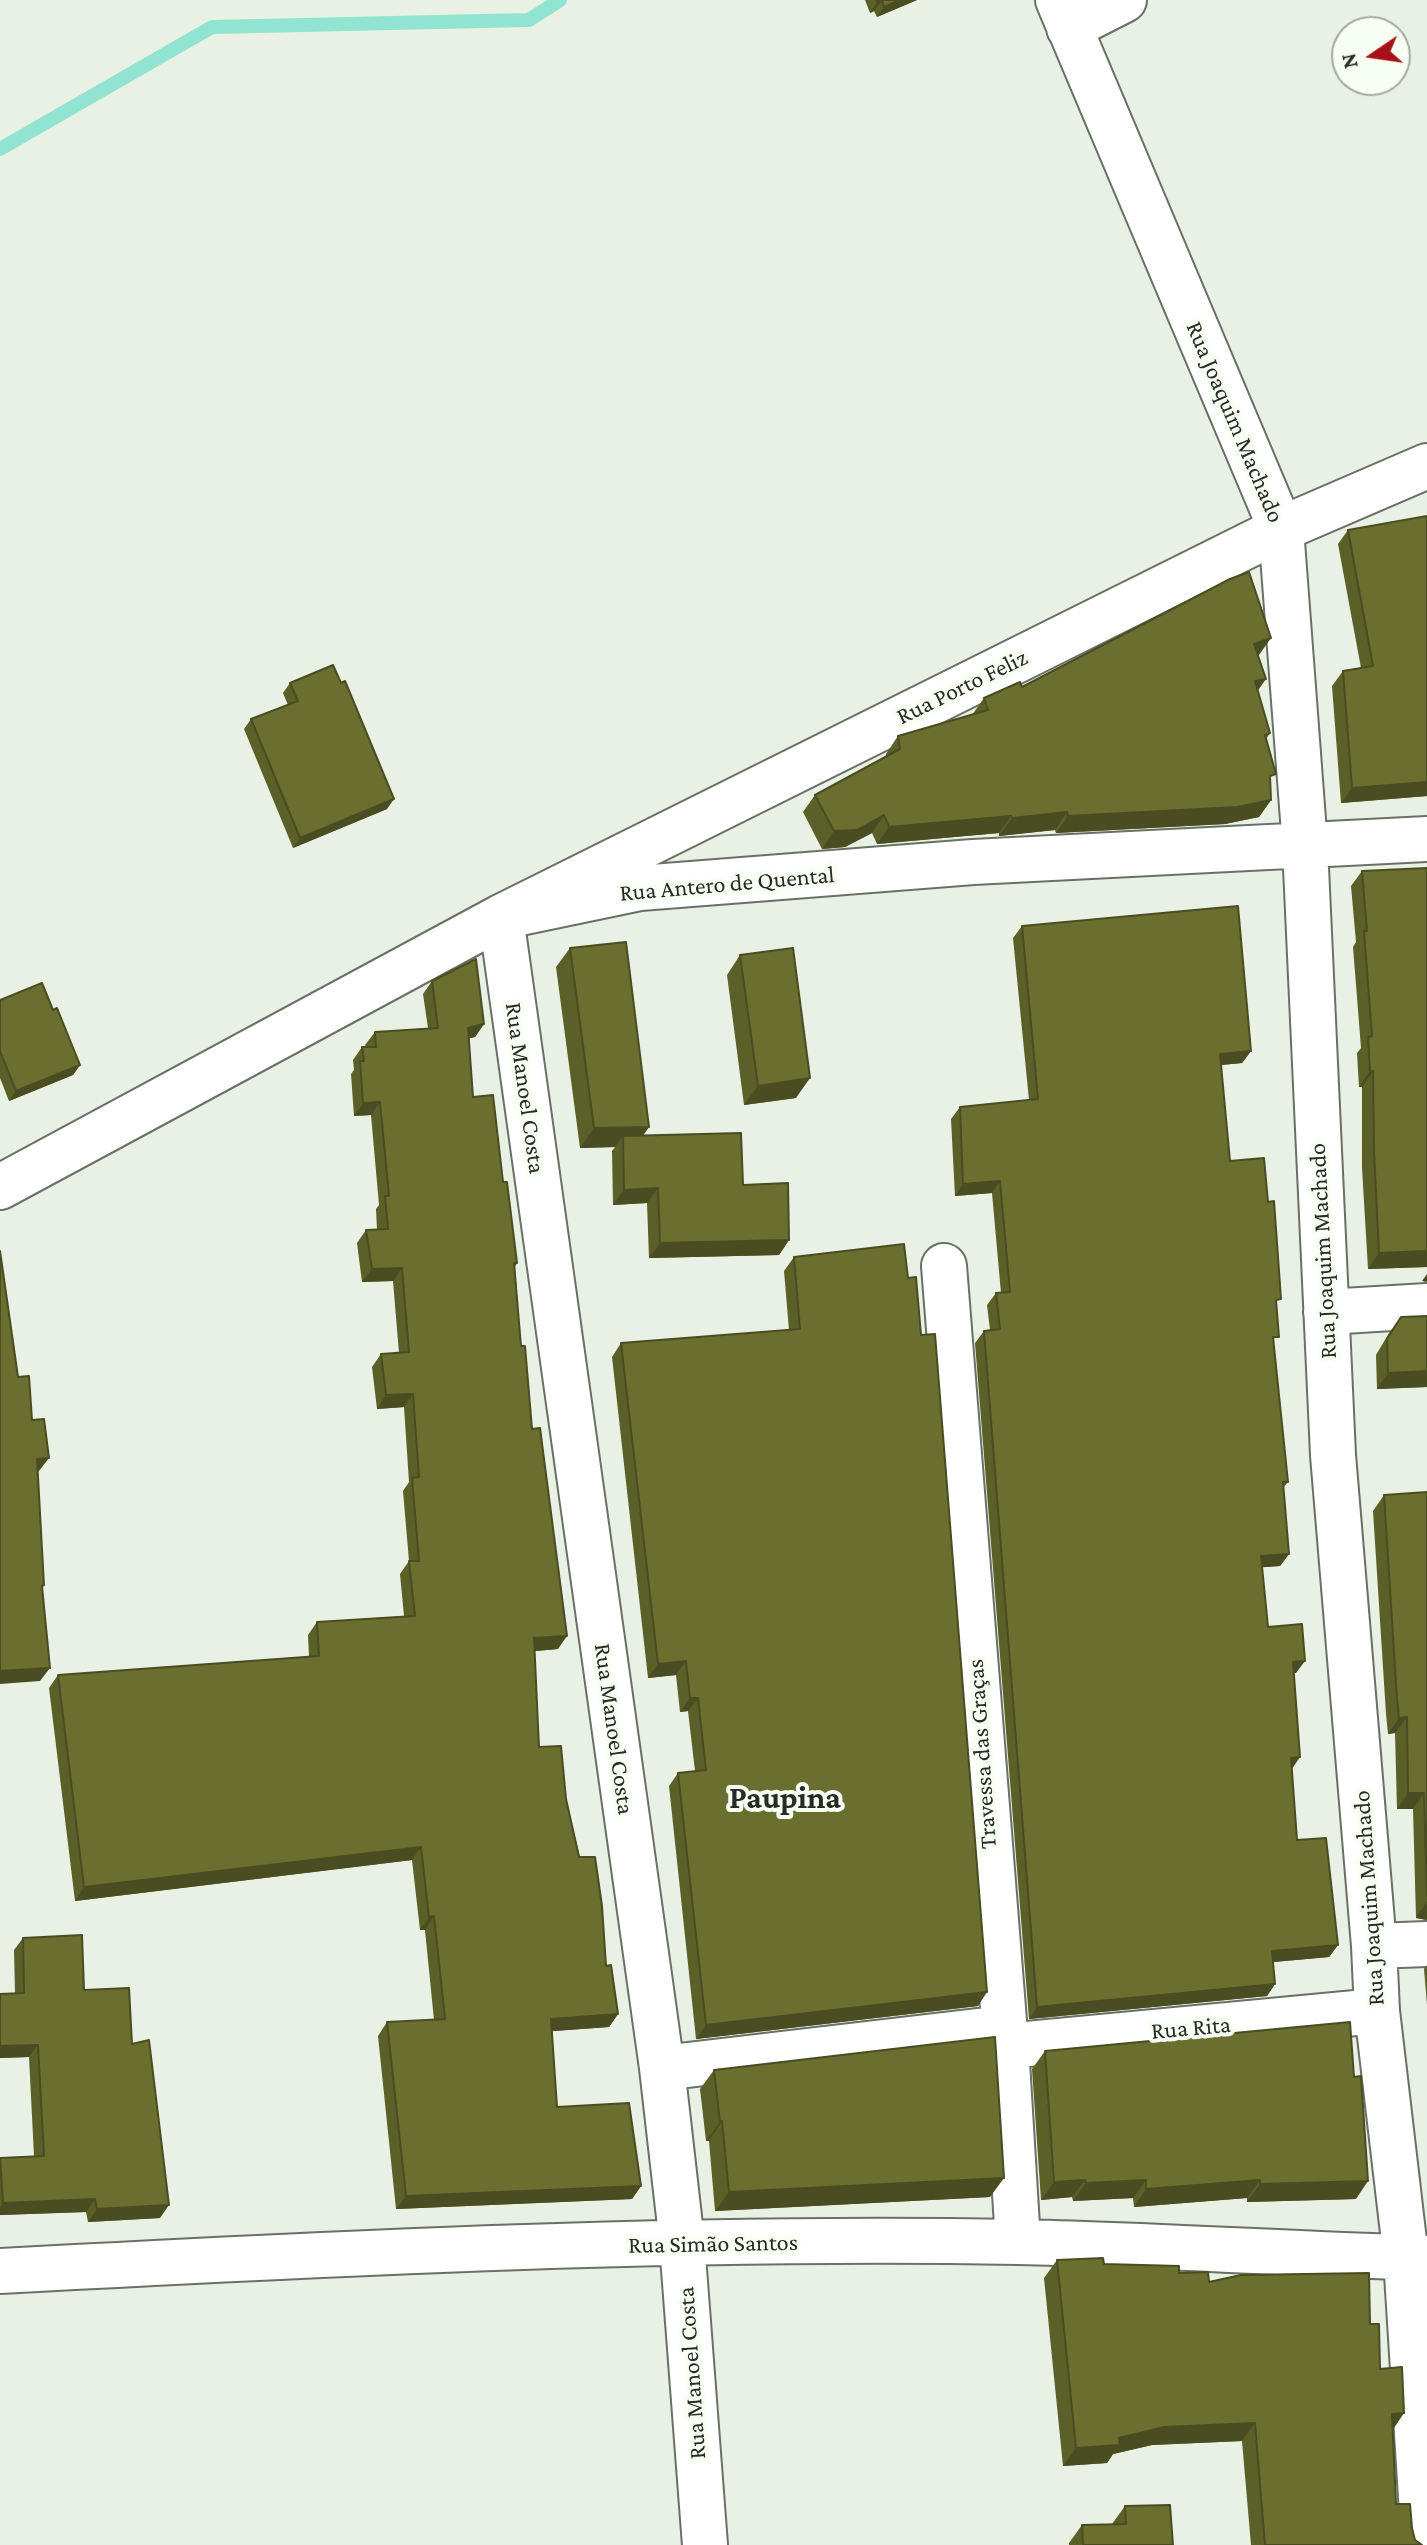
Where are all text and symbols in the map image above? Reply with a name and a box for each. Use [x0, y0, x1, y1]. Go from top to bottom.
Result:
north arrow [1331, 16, 1411, 96]
text: N [1335, 51, 1363, 71]
street label: Rua Joaquim Machado [1180, 317, 1290, 527]
street label: Rua Porto Feliz [892, 643, 1032, 731]
street label: Rua Antero de Quental [618, 860, 836, 908]
street label: Rua Manoel Costa [499, 1000, 551, 1176]
street label: Rua Joaquim Machado [1303, 1142, 1343, 1360]
street label: Rua Manoel Costa [588, 1641, 640, 1817]
street label: Travessa das Graças [961, 1658, 1003, 1850]
district label: Paupina [729, 1779, 841, 1817]
street label: Rua Joaquim Machado [1347, 1789, 1391, 2007]
street label: Rua Rita [1150, 2010, 1232, 2046]
street label: Rua Simão Santos [628, 2228, 798, 2260]
street label: Rua Manoel Costa [672, 2286, 712, 2460]

